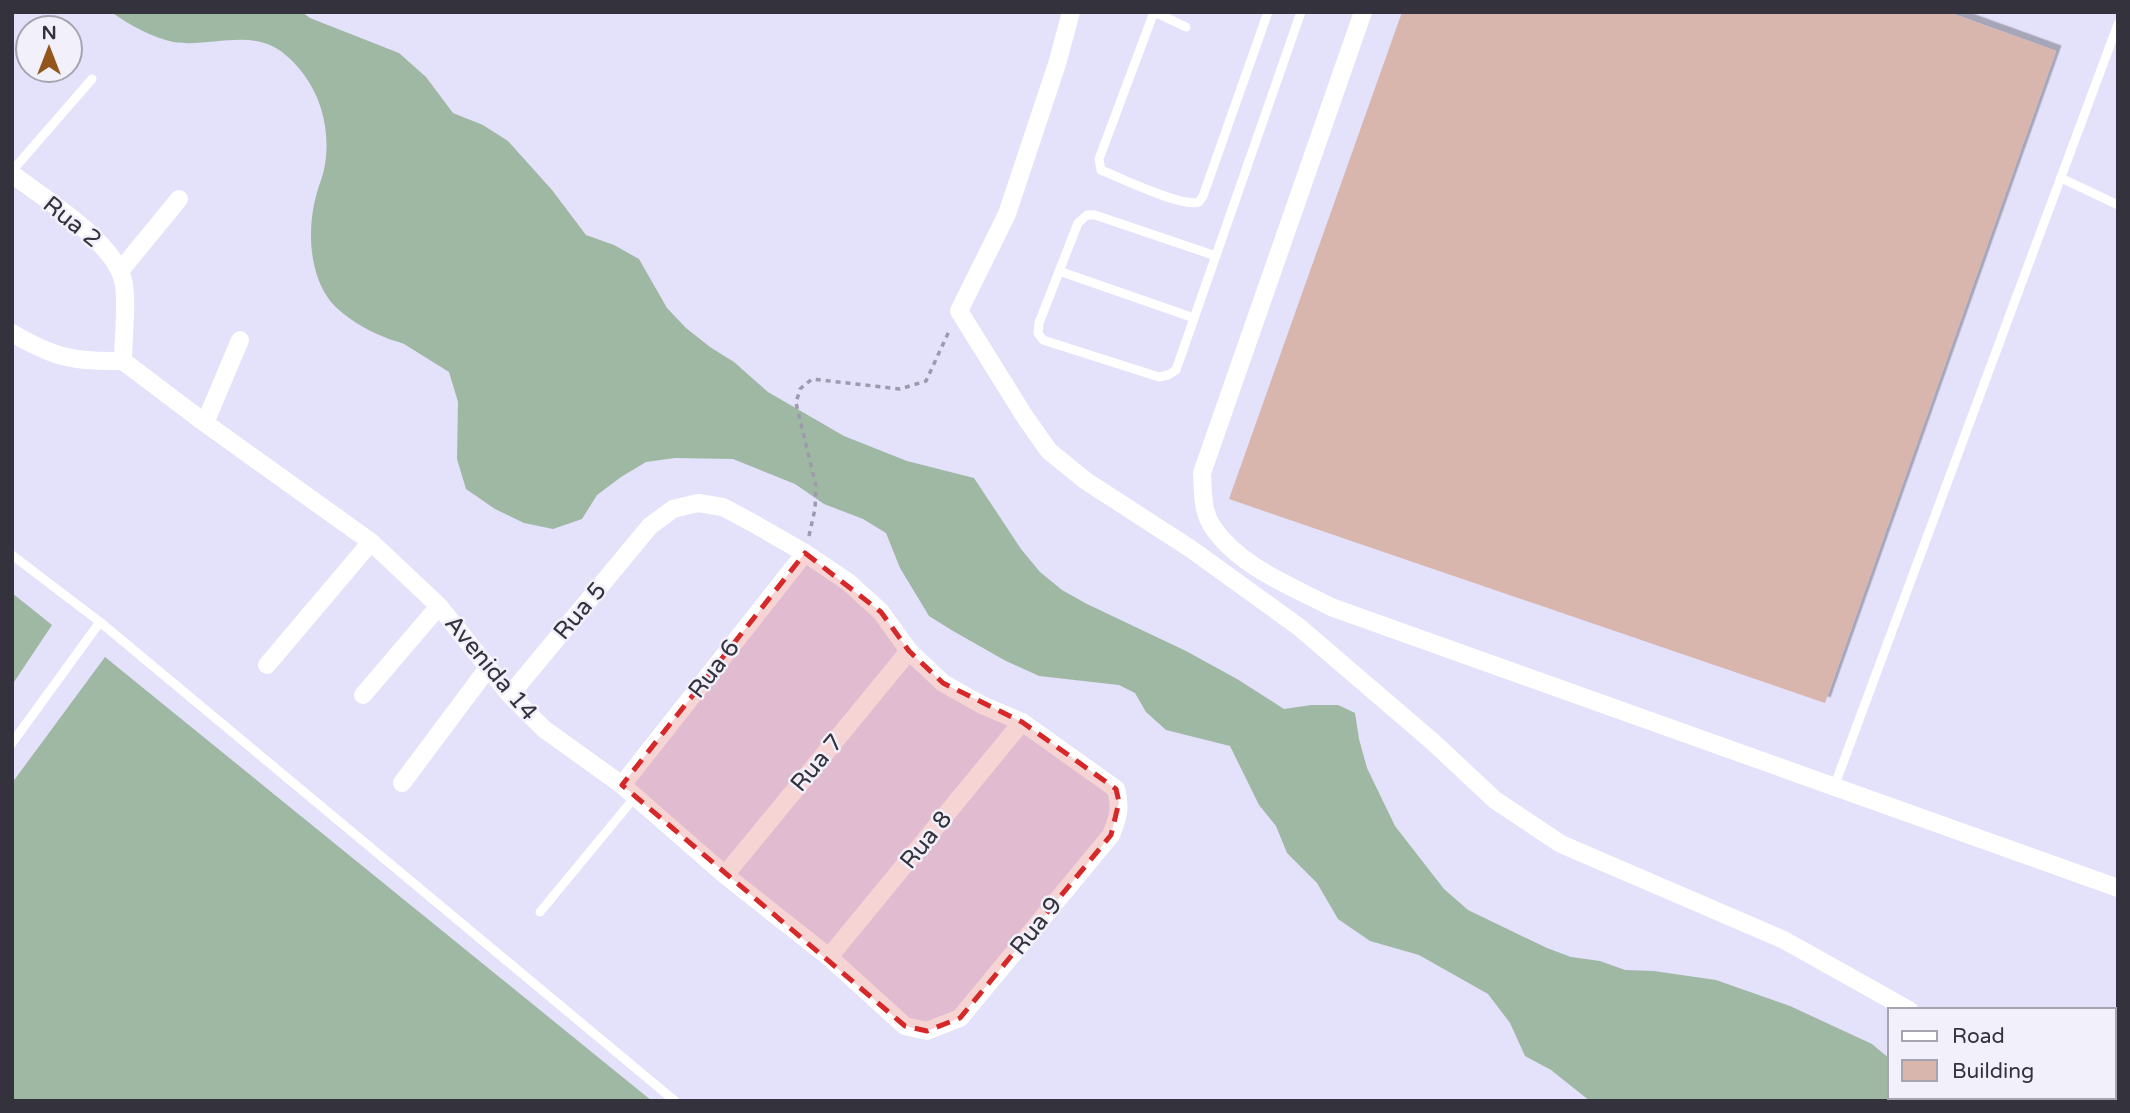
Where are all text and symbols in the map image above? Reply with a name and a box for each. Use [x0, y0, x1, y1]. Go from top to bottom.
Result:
north arrow [14, 14, 84, 84]
text: N [41, 22, 57, 44]
street label: Rua 2 [37, 190, 107, 254]
street label: Rua 5 [548, 576, 612, 646]
street label: Avenida 14 [438, 609, 544, 727]
street label: Rua 6 [682, 634, 746, 704]
street label: Rua 7 [785, 728, 849, 798]
street label: Rua 8 [894, 805, 958, 875]
street label: Rua 9 [1004, 891, 1068, 961]
legend [1888, 1008, 2116, 1099]
text: Road [1952, 1024, 2005, 1049]
text: Building [1952, 1059, 2034, 1084]

